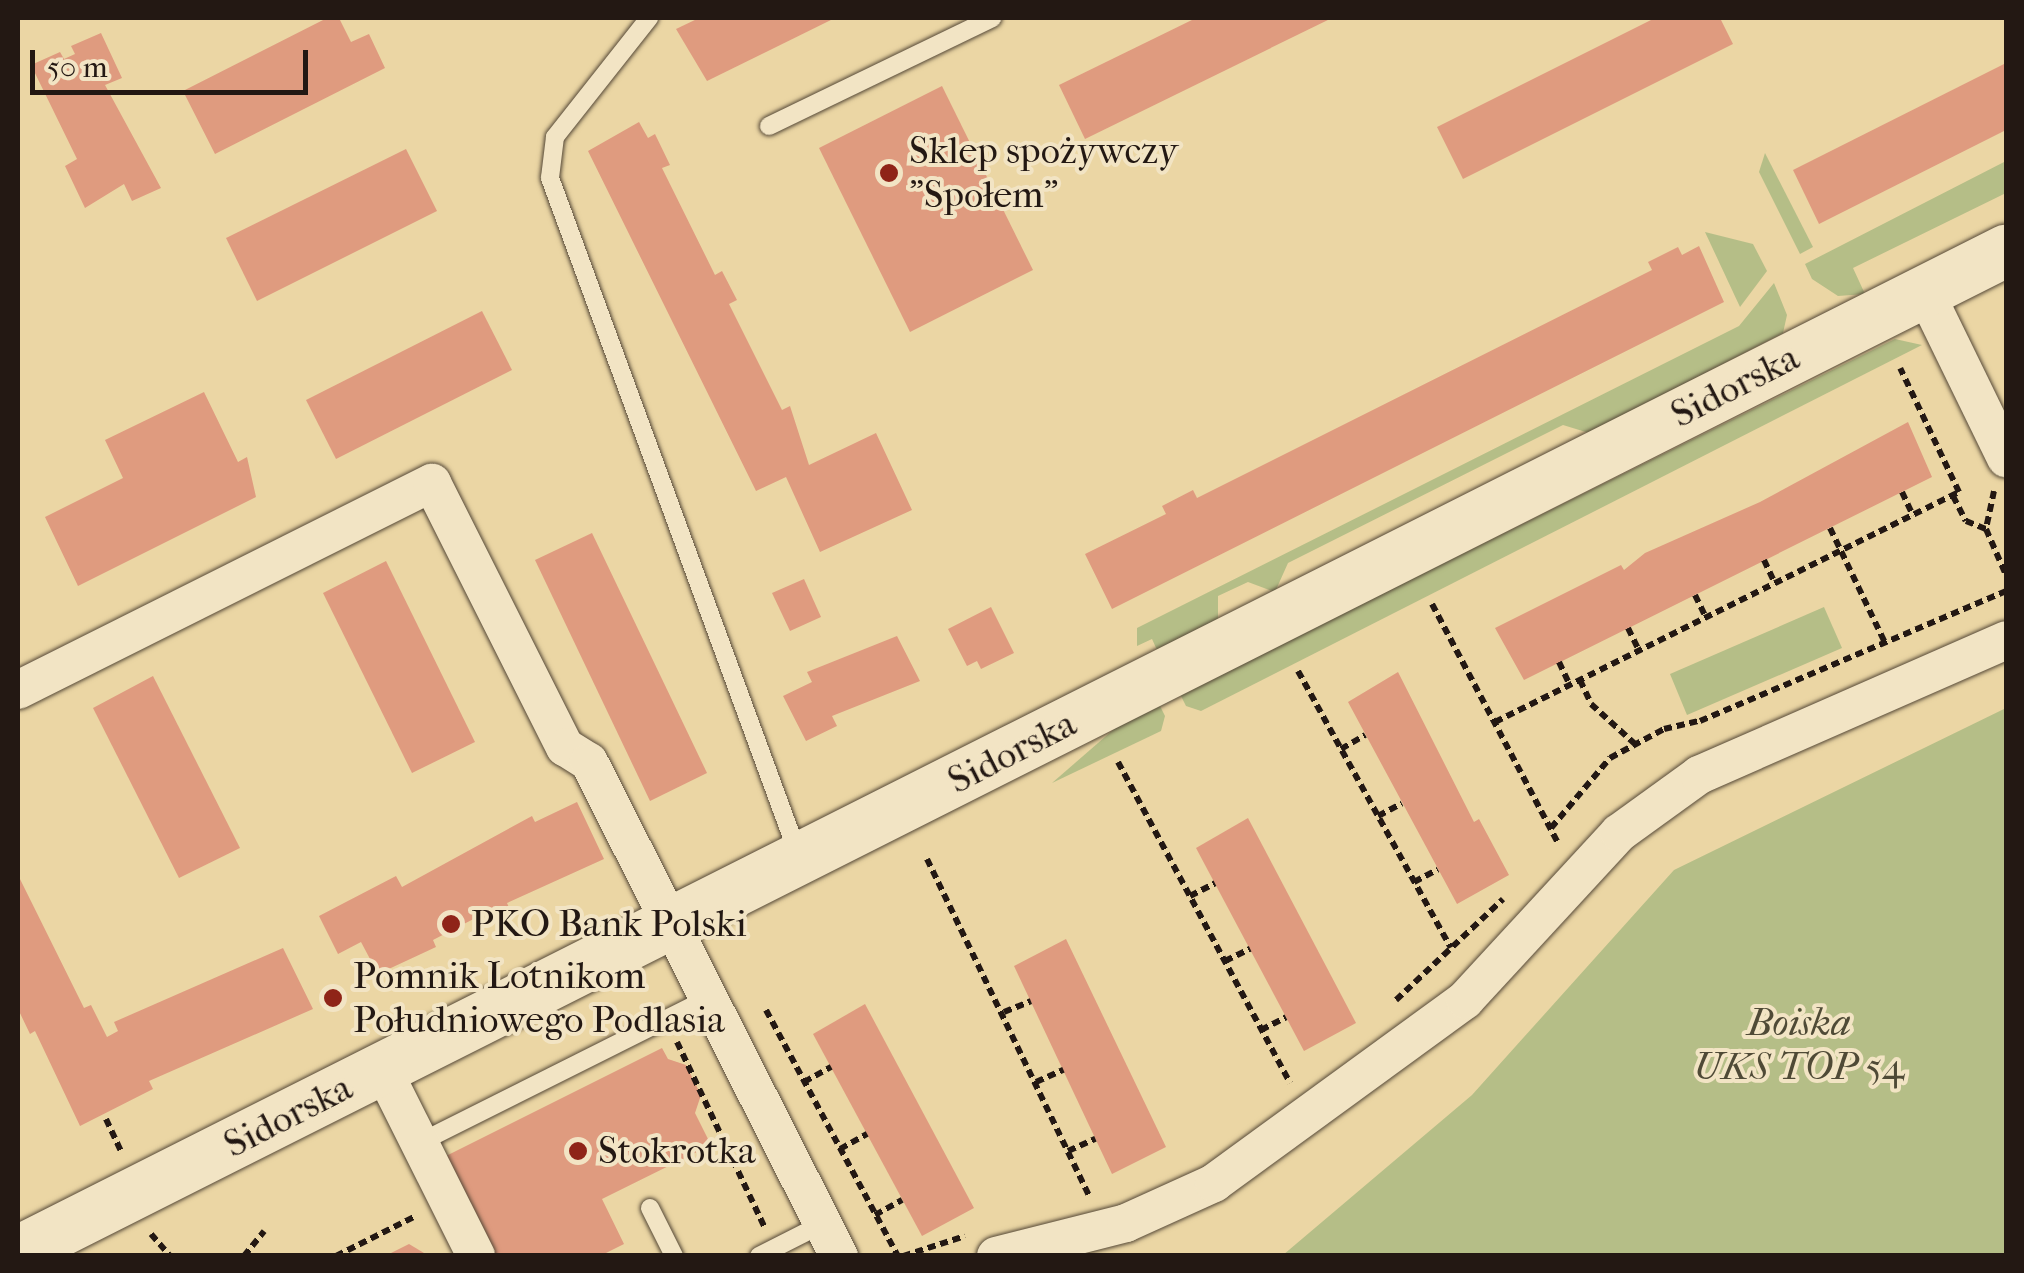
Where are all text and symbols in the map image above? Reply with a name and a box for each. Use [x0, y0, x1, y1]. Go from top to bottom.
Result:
scale bar [35, 30, 312, 92]
text: 50 m [47, 50, 108, 85]
place label: Sklep spożywczy "Społem" [909, 128, 1178, 218]
marker: Sklep spożywczy "Społem" [878, 162, 900, 184]
street label: Sidorska [1663, 335, 1807, 437]
street label: Sidorska [940, 701, 1084, 803]
place label: PKO Bank Polski [471, 901, 747, 947]
marker: PKO Bank Polski [440, 913, 462, 935]
place label: Pomnik Lotnikom Południowego Podlasia [353, 953, 725, 1042]
marker: Pomnik Lotnikom Południowego Podlasia [322, 987, 344, 1009]
park label: Boiska UKS TOP 54 [1694, 1000, 1904, 1090]
street label: Sidorska [216, 1065, 360, 1167]
place label: Stokrotka [598, 1128, 756, 1174]
marker: Stokrotka [567, 1140, 589, 1162]

